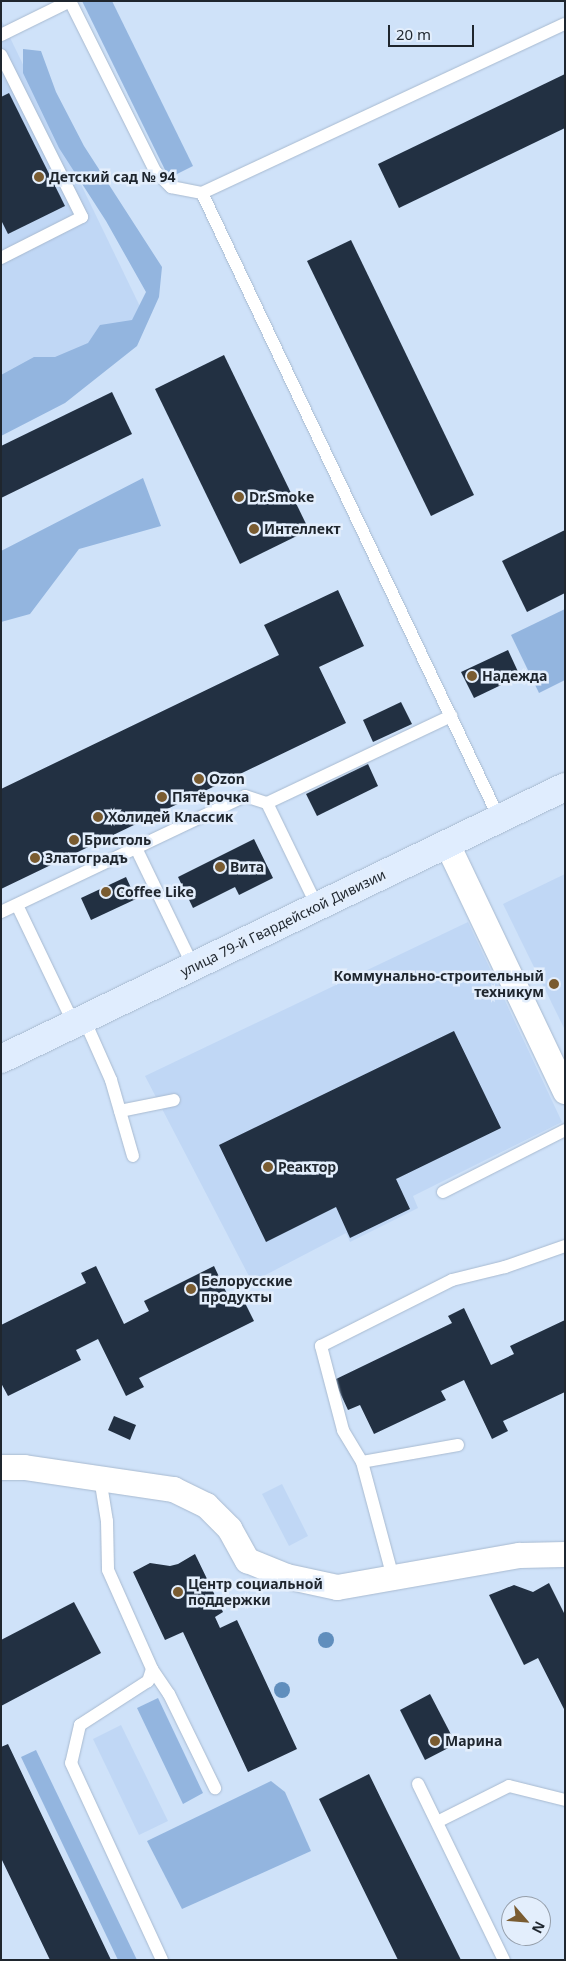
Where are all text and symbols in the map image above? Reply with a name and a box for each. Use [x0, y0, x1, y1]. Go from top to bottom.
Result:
scale bar [391, 15, 477, 47]
text: 20 m [396, 24, 431, 44]
place label: Детский сад № 94 [49, 169, 176, 185]
marker: Детский сад № 94 [33, 171, 45, 183]
place label: Dr.Smoke [249, 489, 314, 505]
marker: Dr.Smoke [233, 491, 245, 503]
place label: Интеллект [264, 521, 341, 537]
marker: Интеллект [248, 523, 260, 535]
place label: Надежда [482, 668, 547, 684]
marker: Надежда [466, 670, 478, 682]
place label: Ozon [209, 771, 245, 787]
marker: Ozon [193, 773, 205, 785]
place label: Пятёрочка [172, 789, 249, 805]
marker: Пятёрочка [156, 791, 168, 803]
place label: Холидей Классик [108, 809, 233, 825]
marker: Холидей Классик [92, 811, 104, 823]
place label: Бристоль [84, 832, 151, 848]
marker: Бристоль [68, 834, 80, 846]
place label: Златоградъ [45, 850, 128, 866]
marker: Златоградъ [29, 852, 41, 864]
place label: Вита [230, 859, 264, 875]
marker: Вита [214, 861, 226, 873]
street label: улица 79-й Гвардейской Дивизии [178, 866, 388, 980]
place label: Coffee Like [116, 884, 194, 900]
marker: Coffee Like [100, 886, 112, 898]
place label: Коммунально-строительный техникум [333, 968, 544, 1000]
marker: Коммунально-строительный техникум [548, 978, 560, 990]
place label: Реактор [278, 1159, 336, 1175]
marker: Реактор [262, 1161, 274, 1173]
place label: Белорусские продукты [201, 1273, 292, 1305]
marker: Белорусские продукты [185, 1283, 197, 1295]
place label: Центр социальной поддержки [188, 1576, 323, 1608]
marker: Центр социальной поддержки [172, 1586, 184, 1598]
place label: Марина [445, 1733, 502, 1749]
marker: Марина [429, 1735, 441, 1747]
north arrow [501, 1896, 551, 1946]
text: N [528, 1918, 550, 1937]

